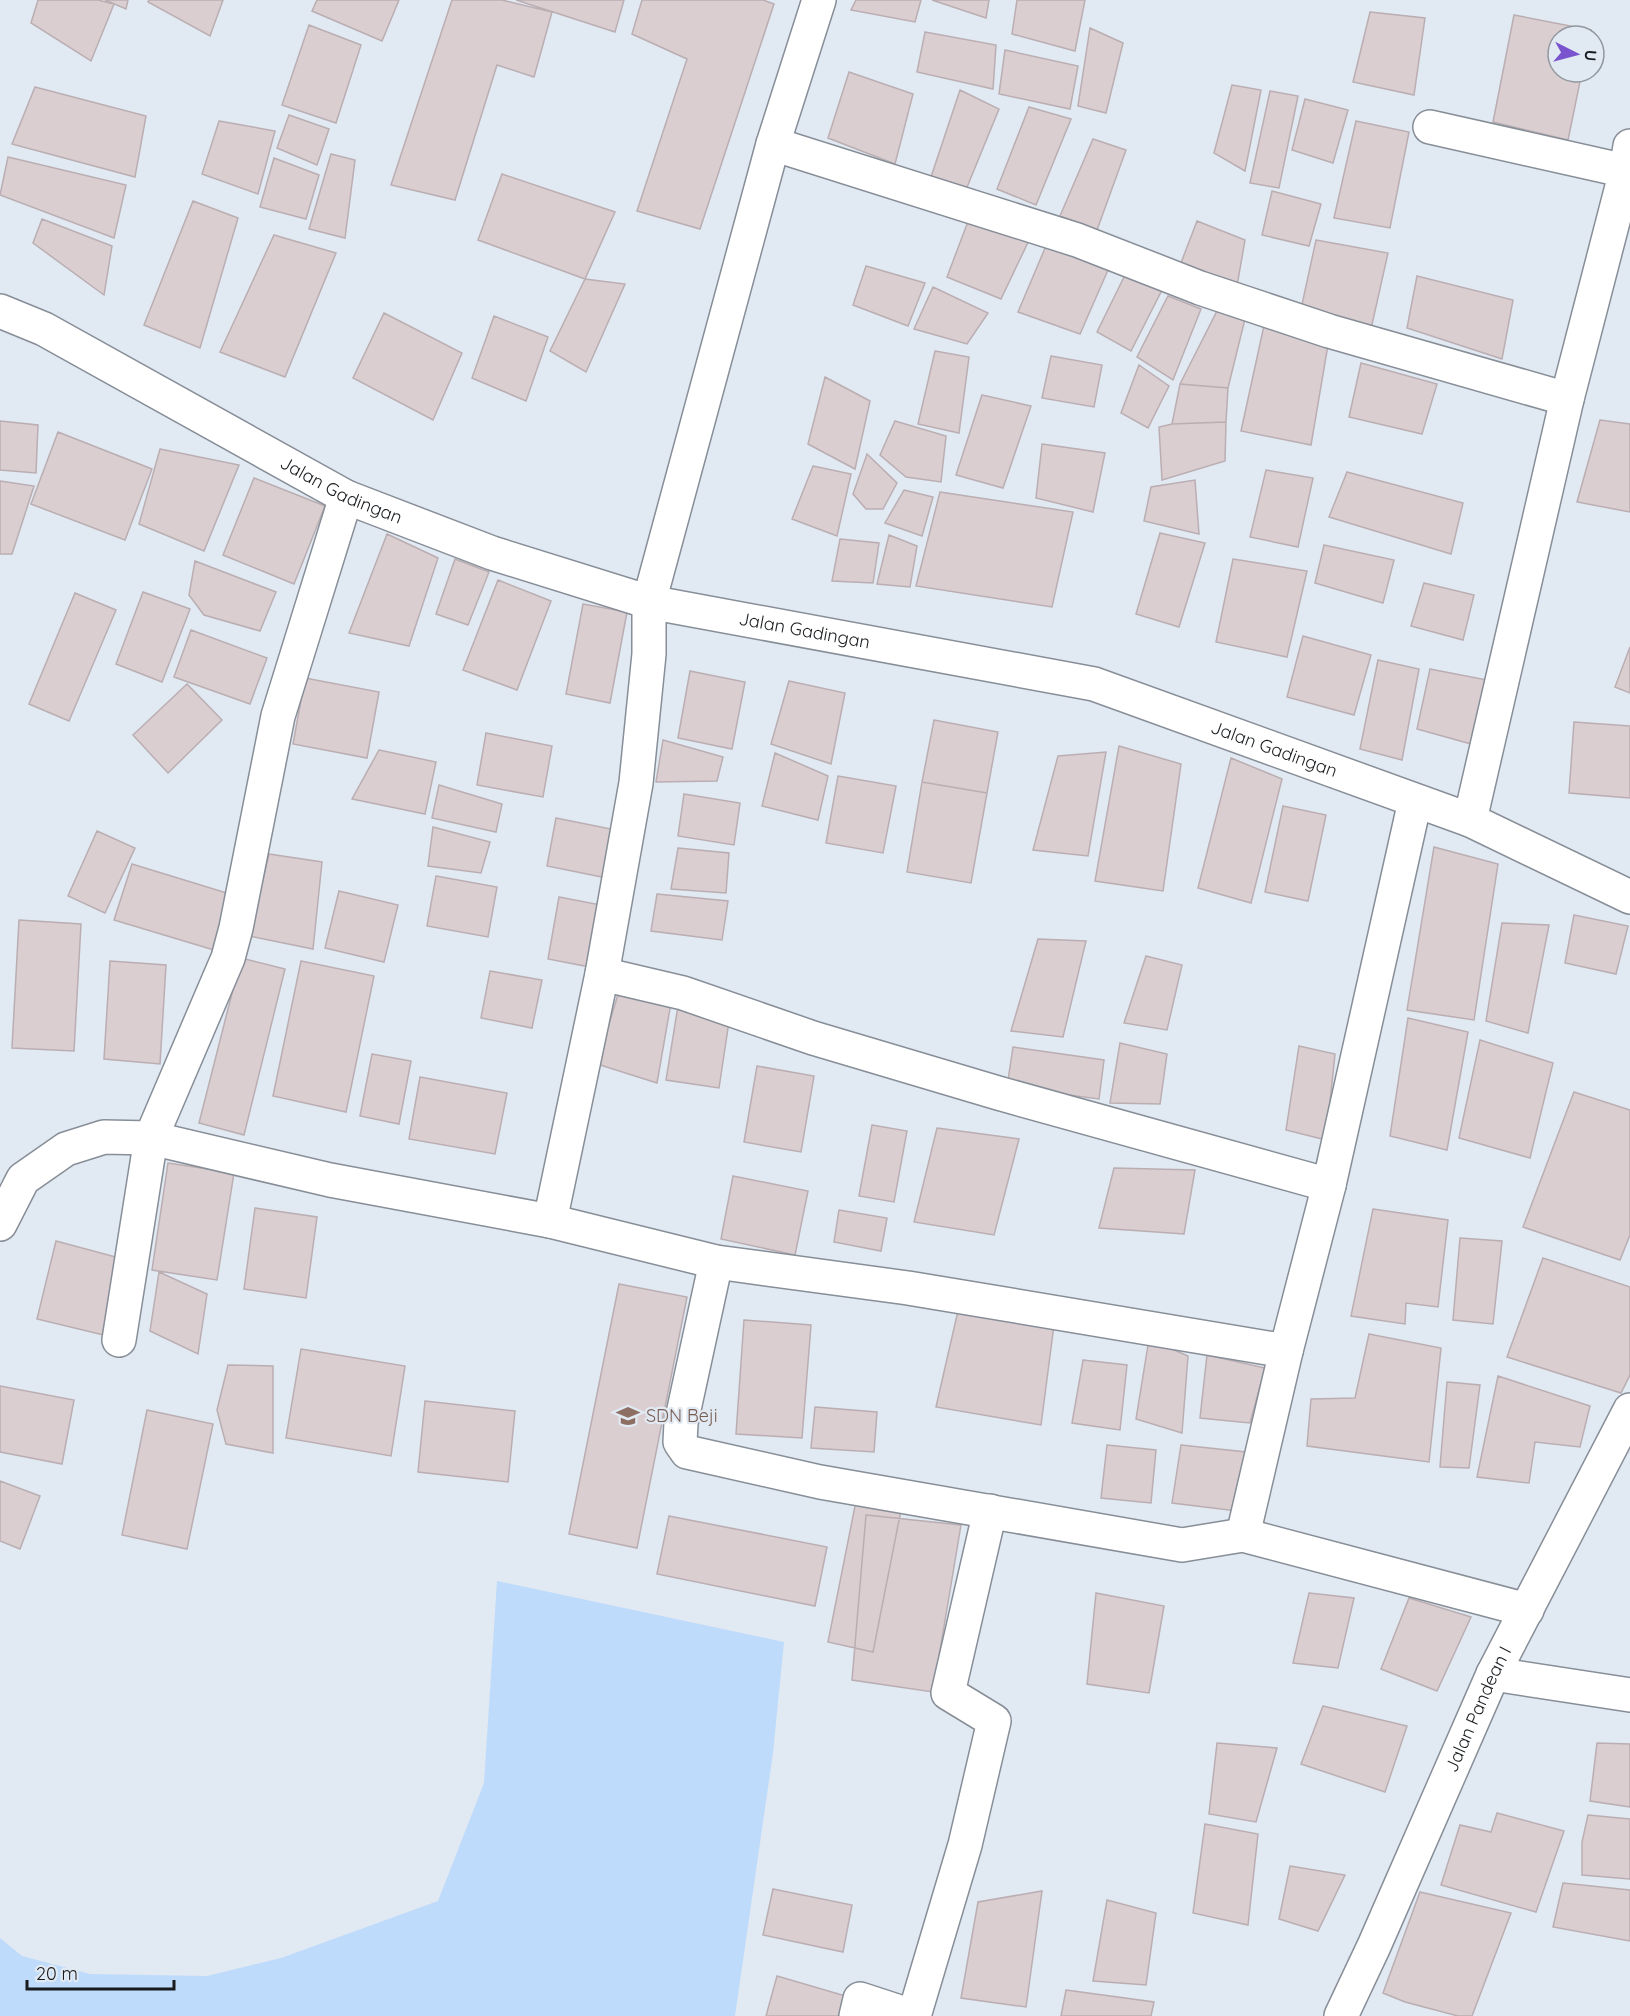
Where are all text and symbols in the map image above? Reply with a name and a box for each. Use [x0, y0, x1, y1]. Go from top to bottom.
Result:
north arrow [1546, 24, 1606, 84]
text: U [1580, 49, 1601, 62]
street label: Jalan Gadingan [276, 451, 406, 529]
street label: Jalan Gadingan [737, 607, 872, 654]
street label: Jalan Gadingan [1208, 715, 1341, 782]
school or university icon: SDN Beji [615, 1403, 641, 1429]
place label: SDN Beji [646, 1404, 718, 1427]
street label: Jalan Pandean I [1440, 1642, 1516, 1776]
scale bar [27, 1953, 174, 1991]
text: 20 m [36, 1962, 78, 1985]

